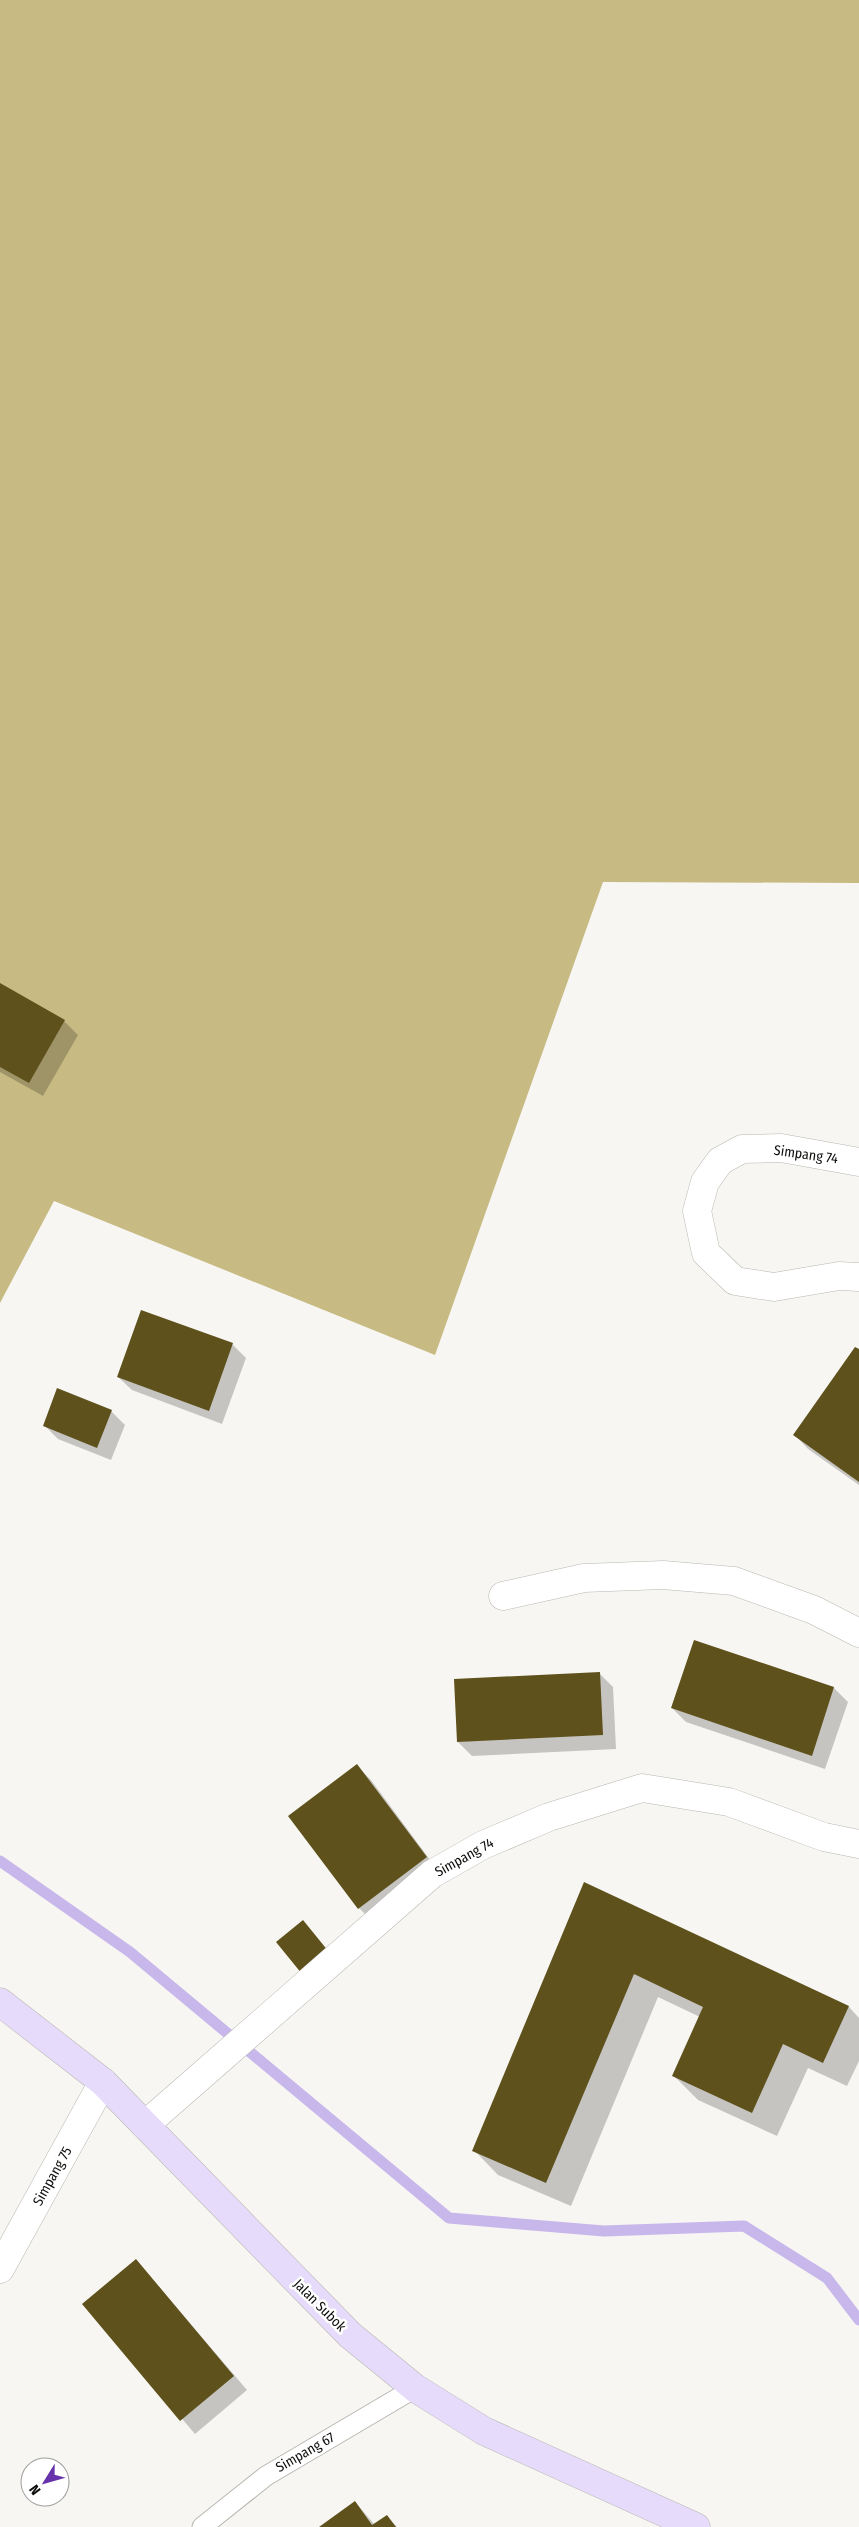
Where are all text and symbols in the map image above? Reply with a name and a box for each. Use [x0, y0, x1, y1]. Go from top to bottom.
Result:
street label: Simpang 74 [773, 1142, 839, 1167]
street label: Simpang 74 [432, 1834, 497, 1881]
street label: Simpang 75 [29, 2144, 76, 2209]
street label: Jalan Subok [290, 2276, 350, 2335]
street label: Simpang 67 [273, 2429, 338, 2476]
north arrow [20, 2457, 70, 2507]
text: N [26, 2481, 44, 2498]

